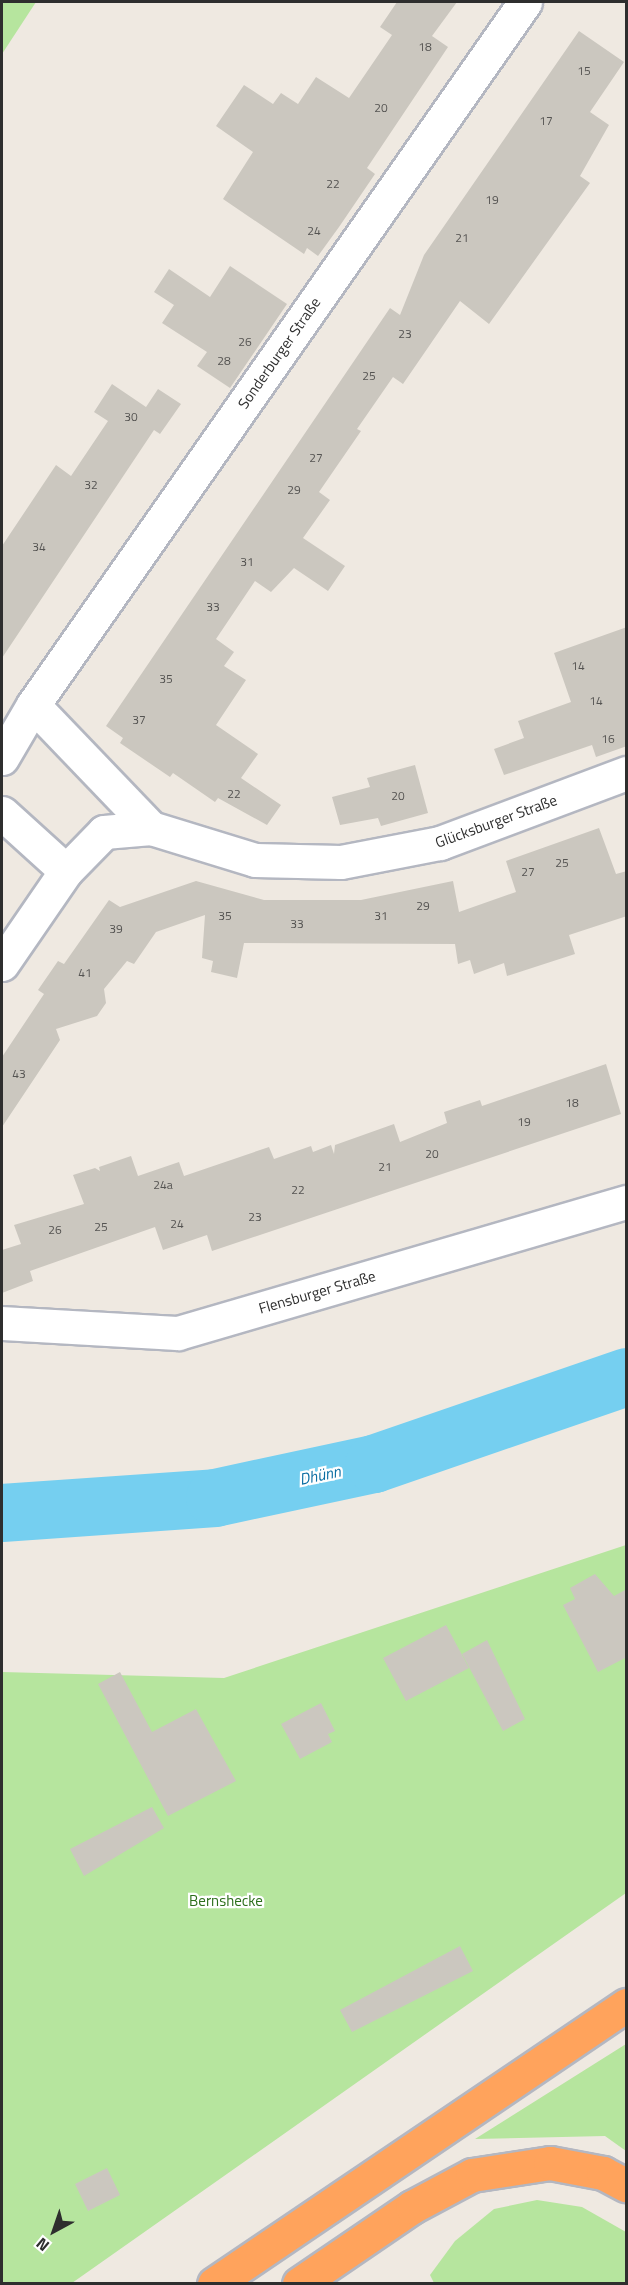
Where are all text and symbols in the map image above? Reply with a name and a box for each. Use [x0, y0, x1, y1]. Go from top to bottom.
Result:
house number: 18 [418, 40, 432, 54]
house number: 15 [577, 64, 591, 78]
house number: 20 [374, 101, 388, 115]
house number: 17 [539, 114, 553, 128]
house number: 22 [326, 177, 340, 191]
house number: 19 [485, 193, 499, 207]
house number: 24 [307, 224, 321, 238]
house number: 21 [455, 231, 469, 245]
street label: Sonderburger Straße [234, 294, 324, 412]
house number: 23 [398, 327, 412, 341]
house number: 26 [238, 335, 252, 349]
house number: 28 [217, 354, 231, 368]
house number: 25 [362, 369, 376, 383]
house number: 30 [124, 410, 138, 424]
house number: 27 [309, 451, 323, 465]
house number: 32 [84, 478, 98, 492]
house number: 29 [287, 483, 301, 497]
house number: 34 [32, 540, 46, 554]
house number: 31 [240, 555, 254, 569]
house number: 33 [206, 600, 220, 614]
house number: 14 [571, 659, 585, 673]
house number: 35 [159, 672, 173, 686]
house number: 14 [589, 694, 603, 708]
house number: 37 [132, 713, 146, 727]
house number: 16 [601, 732, 615, 746]
house number: 22 [227, 787, 241, 801]
house number: 20 [391, 789, 405, 803]
street label: Glücksburger Straße [433, 791, 559, 851]
house number: 25 [555, 856, 569, 870]
house number: 27 [521, 865, 535, 879]
house number: 29 [416, 899, 430, 913]
house number: 35 [218, 909, 232, 923]
house number: 31 [374, 909, 388, 923]
house number: 33 [290, 917, 304, 931]
house number: 39 [109, 922, 123, 936]
house number: 41 [78, 966, 92, 980]
house number: 43 [12, 1067, 26, 1081]
house number: 18 [565, 1096, 579, 1110]
house number: 19 [517, 1115, 531, 1129]
house number: 20 [425, 1147, 439, 1161]
house number: 21 [378, 1160, 392, 1174]
house number: 24a [153, 1178, 173, 1192]
house number: 22 [291, 1183, 305, 1197]
house number: 23 [248, 1210, 262, 1224]
house number: 24 [170, 1217, 184, 1231]
house number: 25 [94, 1220, 108, 1234]
house number: 26 [48, 1223, 62, 1237]
street label: Flensburger Straße [256, 1267, 378, 1317]
water label: Dhünn [298, 1461, 342, 1489]
park label: Bernshecke [189, 1892, 263, 1910]
north arrow [24, 2201, 84, 2261]
text: N [30, 2232, 54, 2258]

